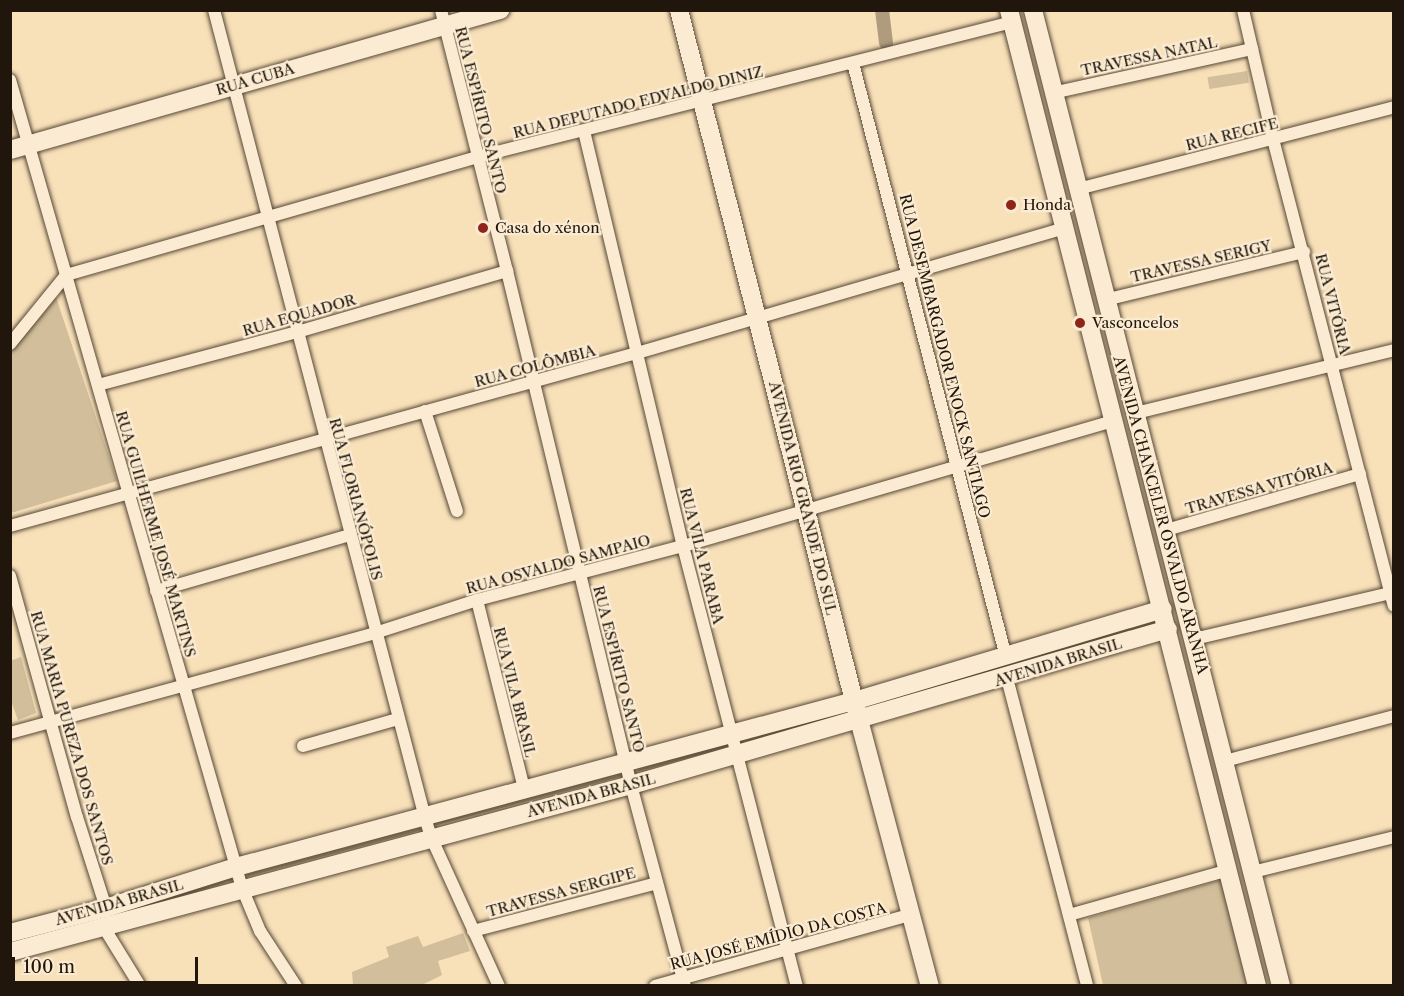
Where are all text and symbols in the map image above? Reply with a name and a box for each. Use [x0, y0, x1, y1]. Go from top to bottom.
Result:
street label: RUA ESPÍRITO SANTO [451, 24, 511, 196]
street label: TRAVESSA NATAL [1079, 33, 1219, 79]
street label: RUA CUBA [213, 59, 297, 99]
street label: RUA DEPUTADO EDVALDO DINIZ [511, 62, 765, 142]
street label: RUA RECIFE [1183, 114, 1281, 154]
street label: RUA DESEMBARGADOR ENOCK SANTIAGO [896, 191, 994, 521]
place label: Honda [1023, 196, 1071, 214]
marker: Honda [1004, 198, 1018, 212]
place label: Casa do xénon [495, 219, 600, 237]
marker: Casa do xénon [476, 221, 490, 235]
street label: TRAVESSA SERIGY [1129, 236, 1273, 286]
street label: RUA VITÓRIA [1312, 251, 1354, 357]
street label: RUA EQUADOR [240, 290, 358, 340]
place label: Vasconcelos [1092, 314, 1179, 332]
marker: Vasconcelos [1073, 316, 1087, 330]
street label: RUA COLÔMBIA [472, 341, 598, 391]
street label: AVENIDA CHANCELER OSVALDO ARANHA [1109, 353, 1213, 677]
street label: AVENIDA RIO GRANDE DO SUL [765, 379, 841, 617]
street label: RUA GUILHERME JOSÉ MARTINS [112, 408, 200, 660]
street label: RUA FLORIANÓPOLIS [326, 416, 386, 582]
street label: TRAVESSA VITÓRIA [1183, 458, 1335, 518]
street label: RUA VILA PARABA [676, 485, 728, 627]
street label: RUA OSVALDO SAMPAIO [464, 531, 652, 597]
street label: RUA ESPÍRITO SANTO [589, 583, 649, 755]
street label: RUA MARIA PUREZA DOS SANTOS [27, 608, 117, 868]
street label: RUA VILA BRASIL [490, 624, 540, 760]
street label: AVENIDA BRASIL [992, 634, 1124, 690]
street label: AVENIDA BRASIL [525, 769, 657, 821]
street label: TRAVESSA SERGIPE [484, 863, 638, 921]
street label: AVENIDA BRASIL [53, 875, 185, 929]
street label: RUA JOSÉ EMÍDIO DA COSTA [667, 898, 889, 974]
scale bar [15, 945, 201, 983]
text: 100 m [23, 956, 75, 978]

